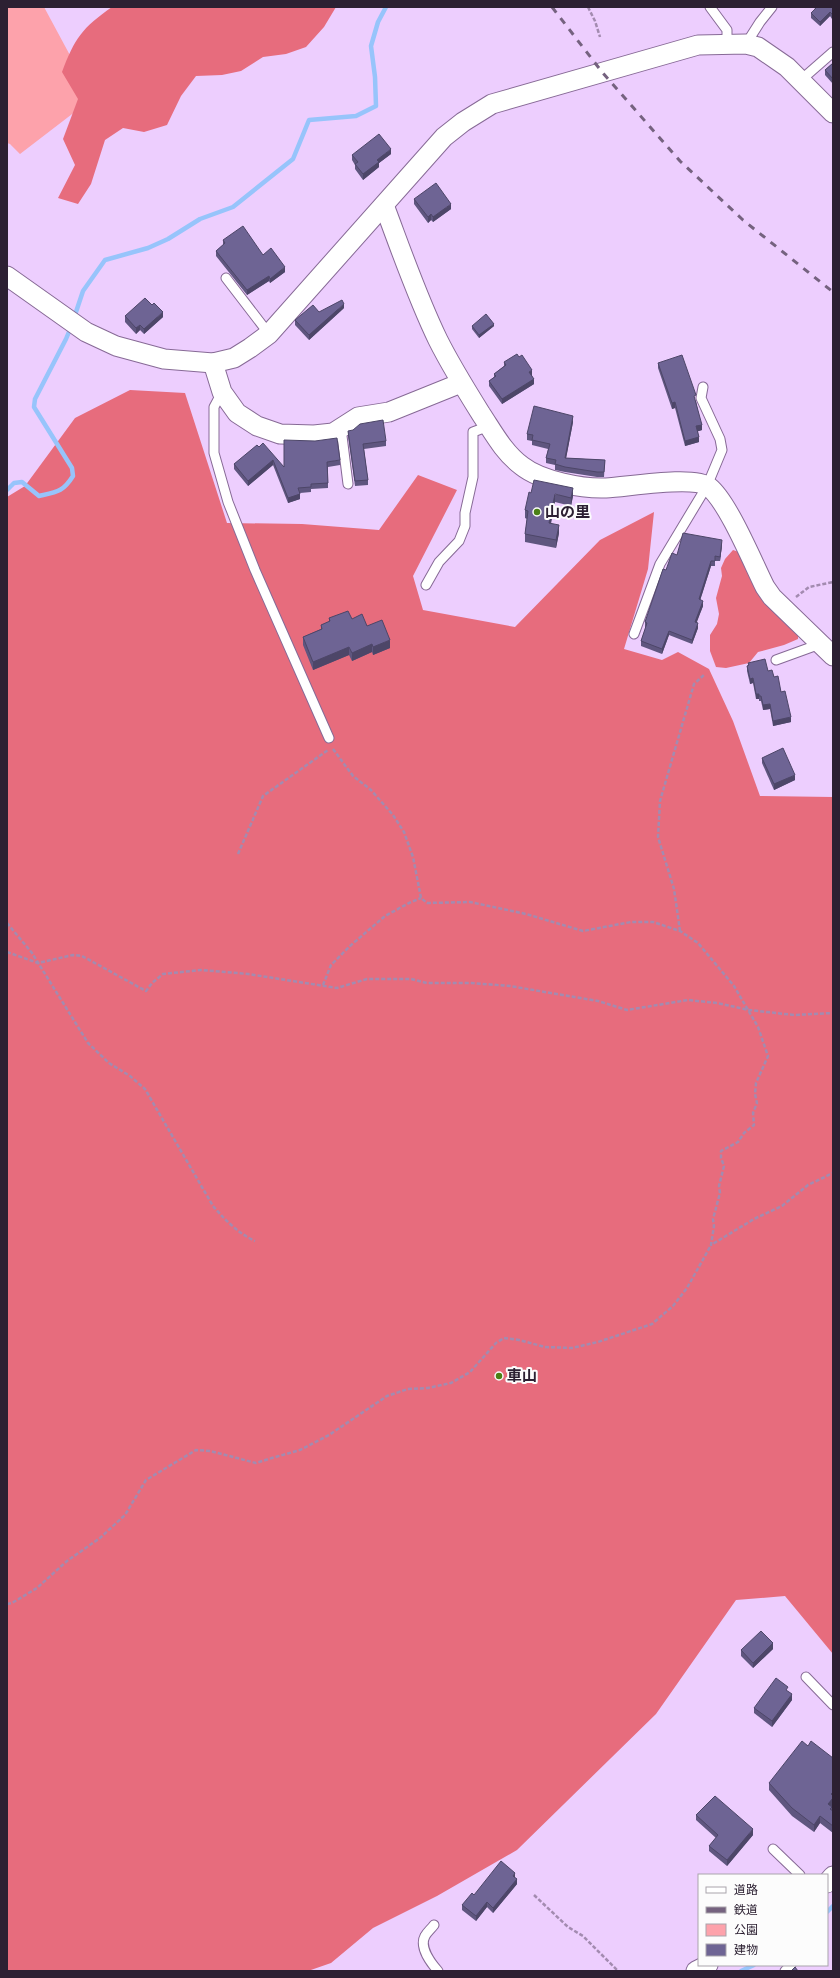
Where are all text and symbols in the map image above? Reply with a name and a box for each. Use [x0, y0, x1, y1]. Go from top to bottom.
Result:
place label: 山の里 [545, 500, 590, 523]
marker: 山の里 [532, 507, 542, 517]
place label: 車山 [507, 1364, 537, 1387]
marker: 車山 [494, 1371, 504, 1381]
legend [698, 1874, 828, 1966]
text: 道路 [734, 1880, 758, 1899]
text: 鉄道 [734, 1900, 758, 1919]
text: 公園 [734, 1920, 758, 1939]
text: 建物 [734, 1940, 758, 1959]

